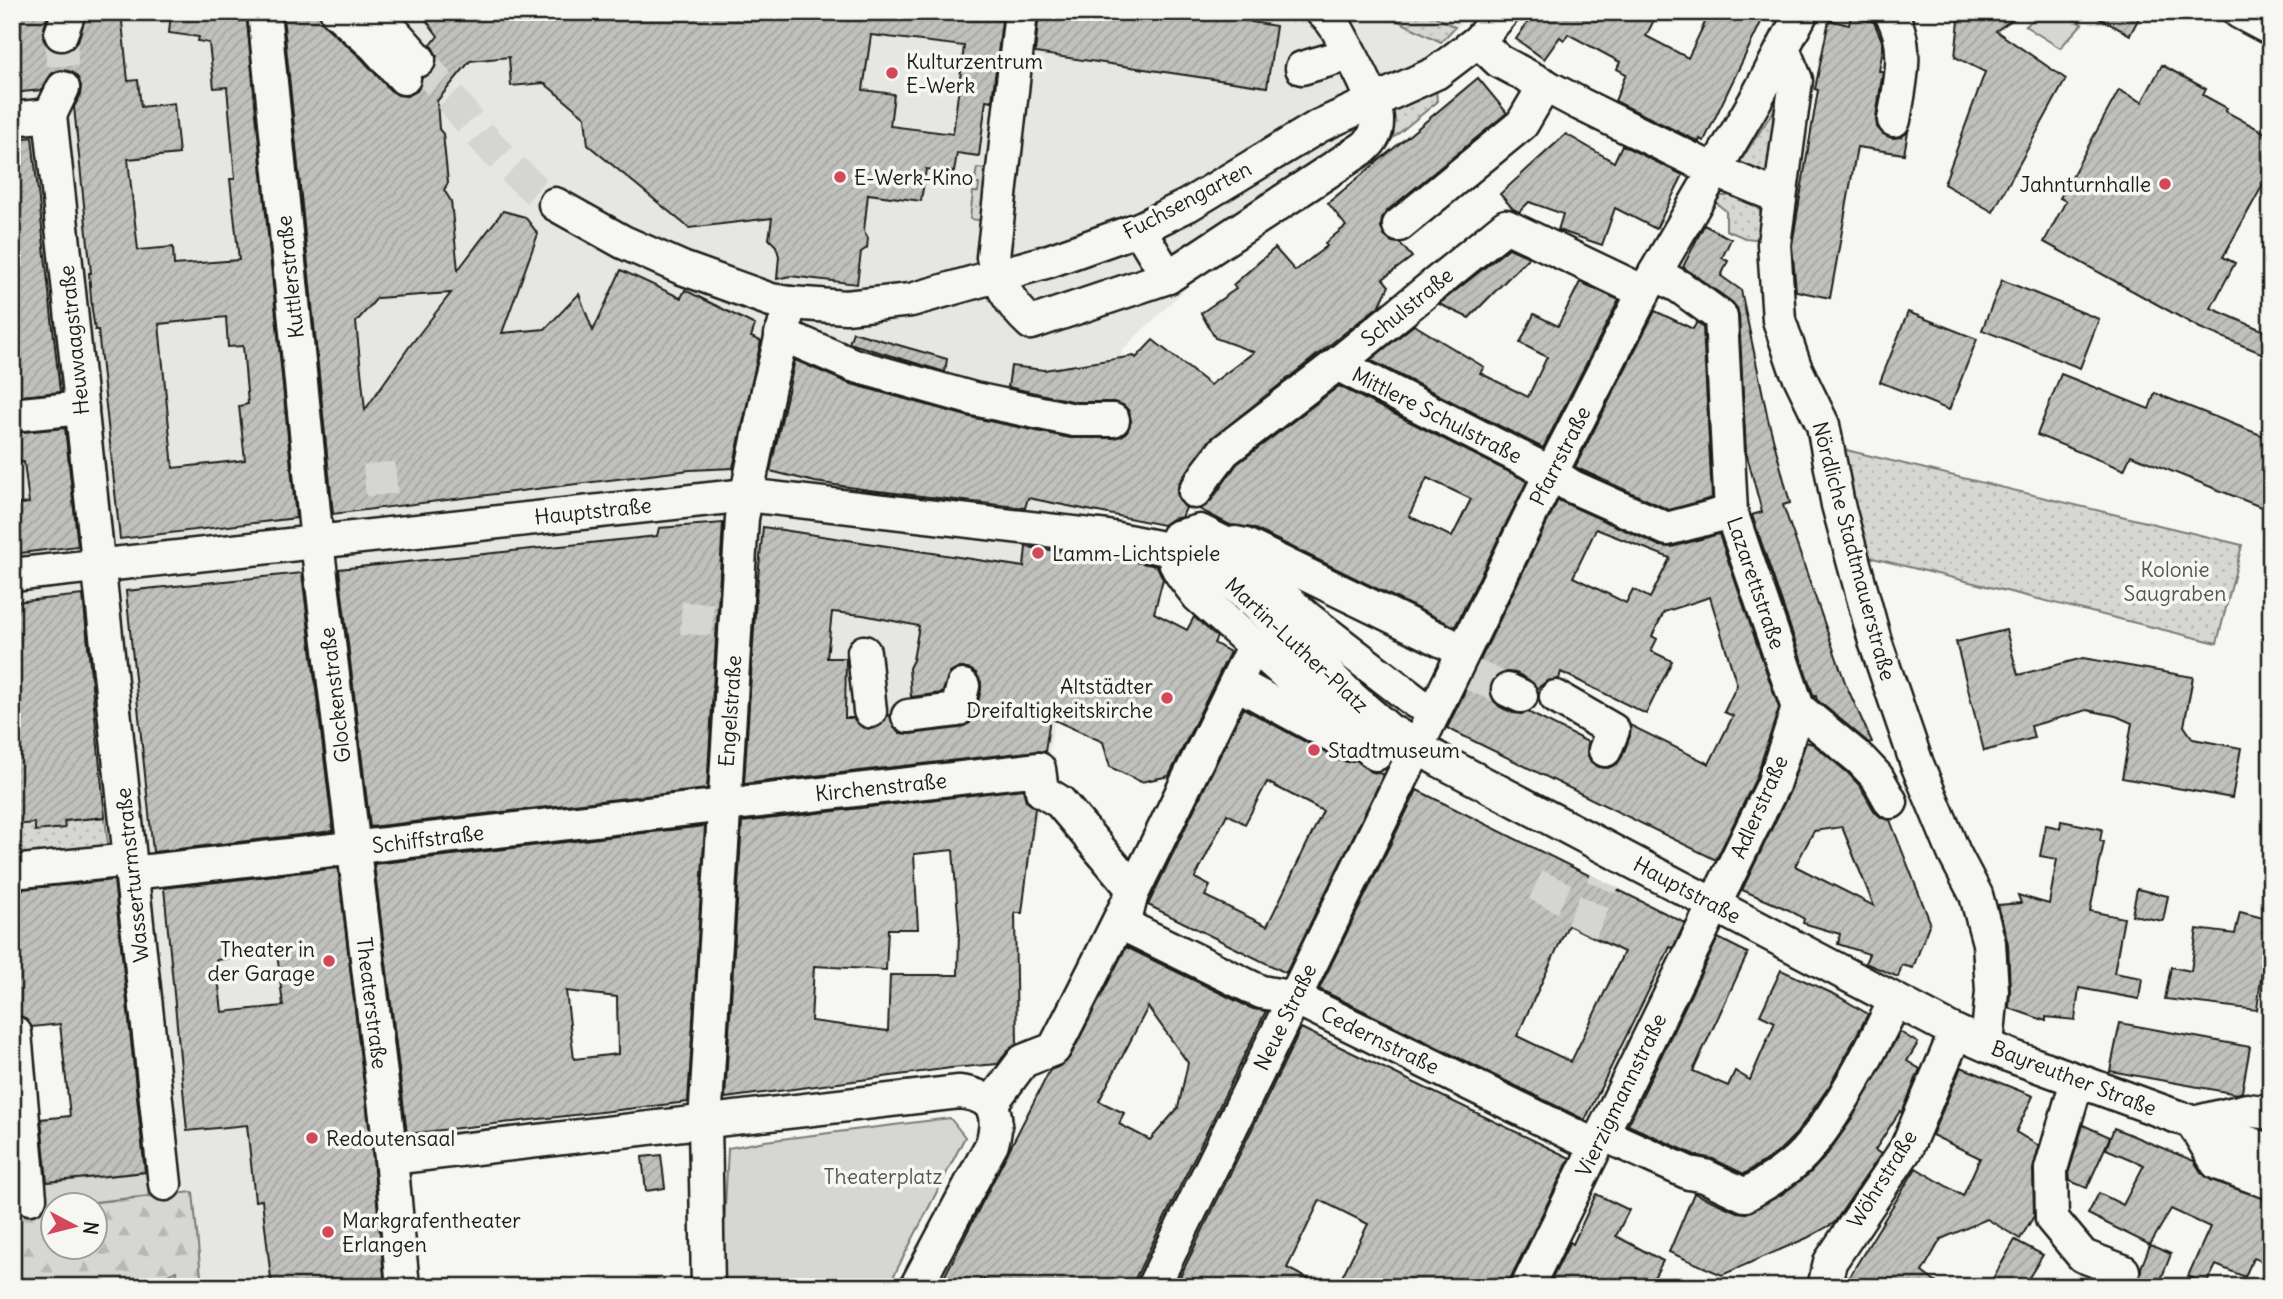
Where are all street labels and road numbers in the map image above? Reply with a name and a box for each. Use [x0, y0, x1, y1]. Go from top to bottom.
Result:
street label: Fuchsengarten [1118, 155, 1256, 245]
street label: Kuttlerstraße [270, 214, 310, 340]
street label: Schulstraße [1355, 262, 1459, 352]
street label: Heuwaagstraße [53, 264, 95, 416]
street label: Mittlere Schulstraße [1347, 360, 1527, 470]
street label: Pfarrstraße [1523, 402, 1597, 510]
street label: Nördliche Stadtmauerstraße [1806, 418, 1902, 684]
street label: Hauptstraße [533, 491, 653, 531]
street label: Lazarettstraße [1721, 513, 1791, 653]
street label: Martin-Luther-Platz [1219, 571, 1375, 719]
street label: Glockenstraße [313, 626, 357, 764]
street label: Engelstraße [713, 654, 747, 768]
street label: Adlerstraße [1724, 751, 1794, 863]
street label: Kirchenstraße [814, 767, 948, 807]
street label: Wasserturmstraße [109, 786, 155, 964]
street label: Schiffstraße [370, 819, 486, 859]
street label: Hauptstraße [1629, 850, 1745, 930]
street label: Theaterstraße [351, 935, 393, 1071]
street label: Neue Straße [1248, 959, 1322, 1075]
street label: Cedernstraße [1316, 1000, 1444, 1080]
street label: Vierzigmannstraße [1570, 1009, 1672, 1181]
street label: Bayreuther Straße [1988, 1034, 2160, 1122]
street label: Wöhrstraße [1841, 1125, 1923, 1233]

